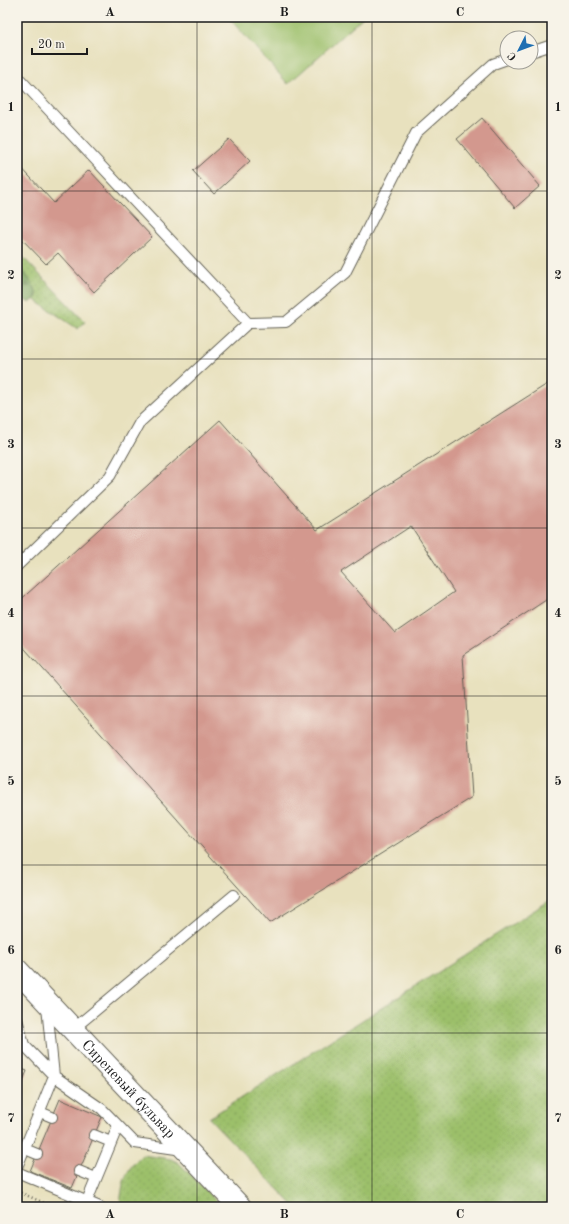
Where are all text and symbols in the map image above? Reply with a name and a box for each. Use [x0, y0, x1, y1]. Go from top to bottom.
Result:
text: A [105, 6, 115, 19]
text: B [279, 6, 289, 19]
text: C [456, 6, 464, 19]
scale bar [32, 30, 87, 56]
north arrow [499, 30, 539, 70]
text: 20 m [38, 39, 65, 51]
text: С [506, 49, 519, 62]
text: 1 [7, 101, 15, 114]
text: 1 [554, 101, 562, 114]
text: 2 [7, 269, 15, 282]
text: 2 [554, 269, 562, 282]
text: 3 [7, 438, 15, 451]
text: 3 [554, 438, 562, 451]
text: 4 [7, 607, 15, 620]
text: 4 [554, 607, 562, 620]
text: 5 [7, 775, 15, 788]
text: 5 [554, 775, 562, 788]
text: 6 [7, 944, 15, 957]
text: 6 [554, 944, 562, 957]
street label: Сиреневый бульвар [78, 1038, 177, 1142]
text: 7 [7, 1112, 15, 1125]
text: 7 [554, 1112, 562, 1125]
text: A [105, 1208, 115, 1221]
text: B [279, 1208, 289, 1221]
text: C [456, 1208, 464, 1221]

